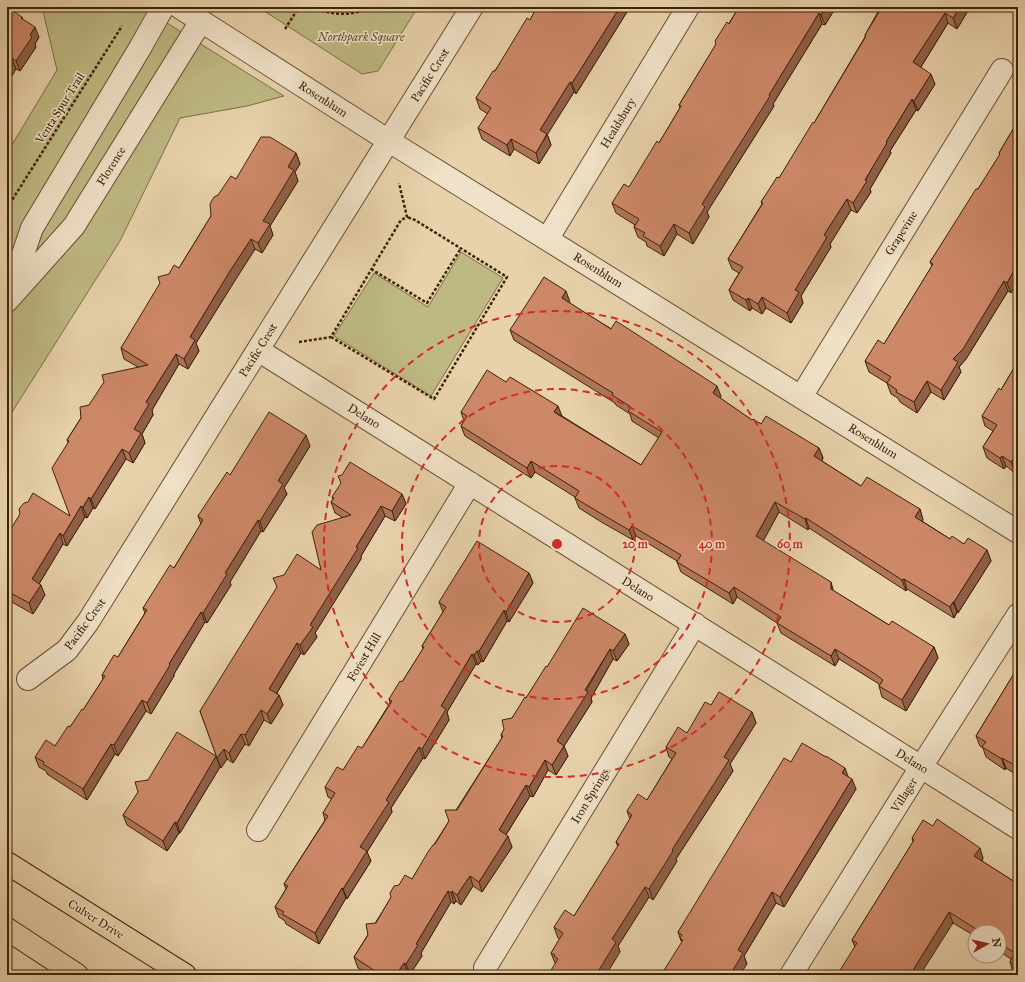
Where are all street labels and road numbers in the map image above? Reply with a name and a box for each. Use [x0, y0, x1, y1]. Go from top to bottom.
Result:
street label: Pacific Crest [408, 45, 452, 105]
street label: Venta Spur Trail [32, 69, 88, 147]
street label: Rosenblum [296, 78, 350, 120]
street label: Healdsbury [598, 95, 639, 151]
street label: Florence [94, 144, 128, 188]
street label: Grapevine [882, 208, 920, 258]
street label: Rosenblum [571, 249, 625, 291]
street label: Pacific Crest [236, 320, 280, 380]
street label: Delano [345, 401, 383, 431]
street label: Rosenblum [846, 420, 900, 462]
street label: Delano [619, 574, 657, 604]
street label: Pacific Crest [61, 595, 109, 653]
street label: Forest Hill [344, 629, 384, 684]
street label: Delano [893, 746, 931, 776]
street label: Iron Springs [568, 766, 613, 827]
street label: Villager [887, 775, 921, 816]
street label: Culver Drive [66, 896, 126, 942]

